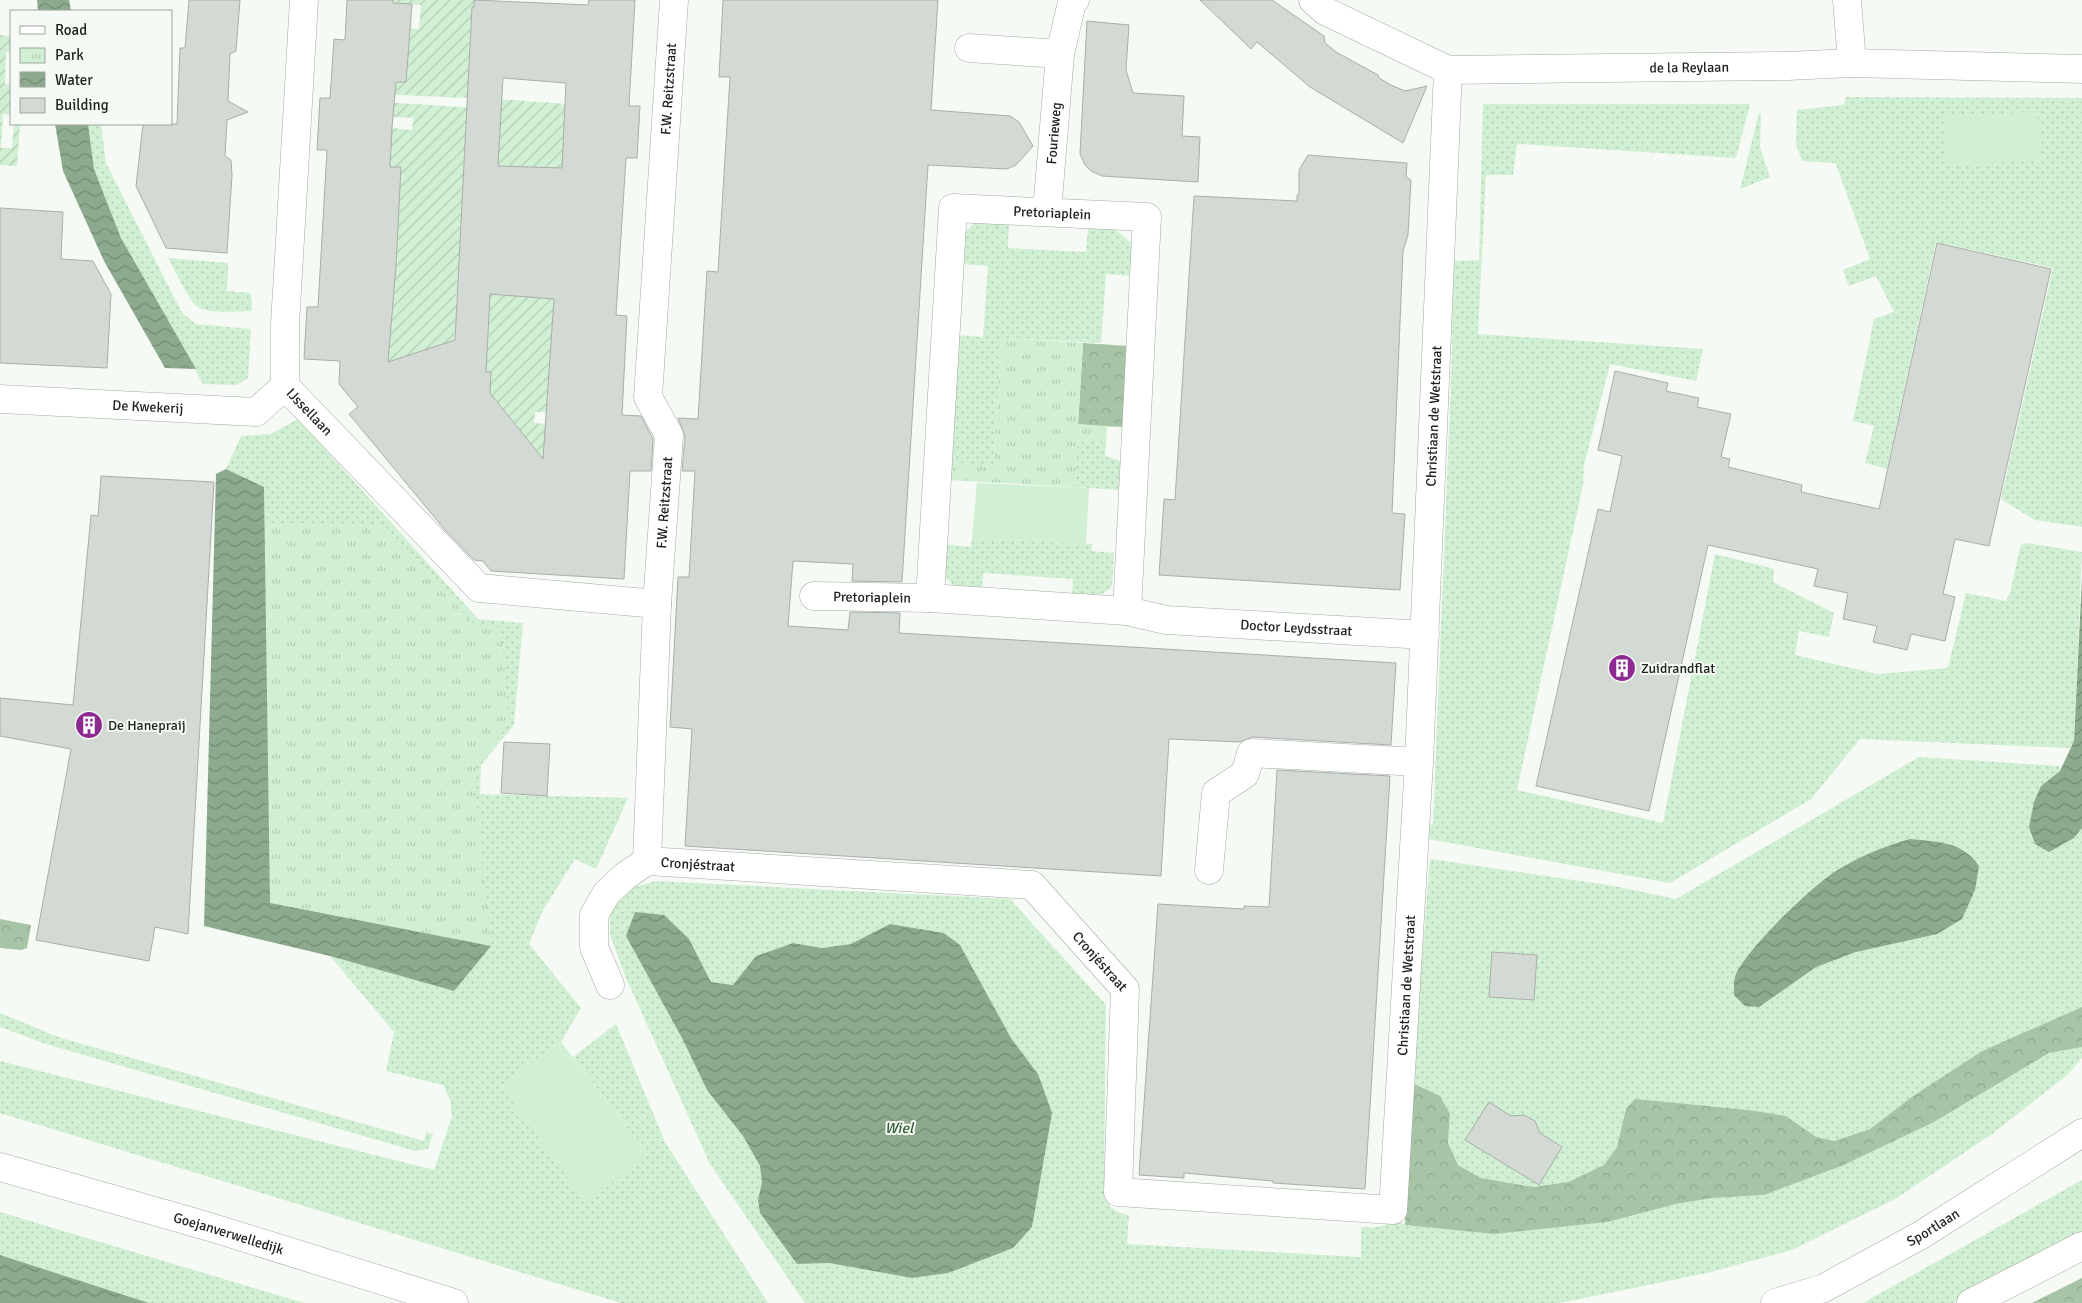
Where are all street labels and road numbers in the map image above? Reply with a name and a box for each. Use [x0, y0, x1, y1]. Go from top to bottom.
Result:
street label: F.W. Reitzstraat [657, 42, 680, 135]
street label: de la Reylaan [1649, 58, 1729, 76]
street label: Fourieweg [1042, 102, 1065, 165]
street label: Pretoriaplein [1013, 202, 1092, 223]
street label: Christiaan de Wetstraat [1422, 345, 1445, 487]
street label: IJssellaan [283, 384, 336, 439]
street label: De Kwekerij [112, 396, 184, 417]
street label: F.W. Reitzstraat [652, 456, 676, 549]
street label: Pretoriaplein [833, 588, 911, 606]
street label: Doctor Leydsstraat [1240, 616, 1353, 639]
street label: Cronjéstraat [660, 853, 736, 875]
street label: Christiaan de Wetstraat [1393, 914, 1419, 1056]
street label: Cronjéstraat [1069, 928, 1131, 995]
street label: Sportlaan [1904, 1204, 1962, 1250]
street label: Goejanverwelledijk [171, 1208, 286, 1258]

